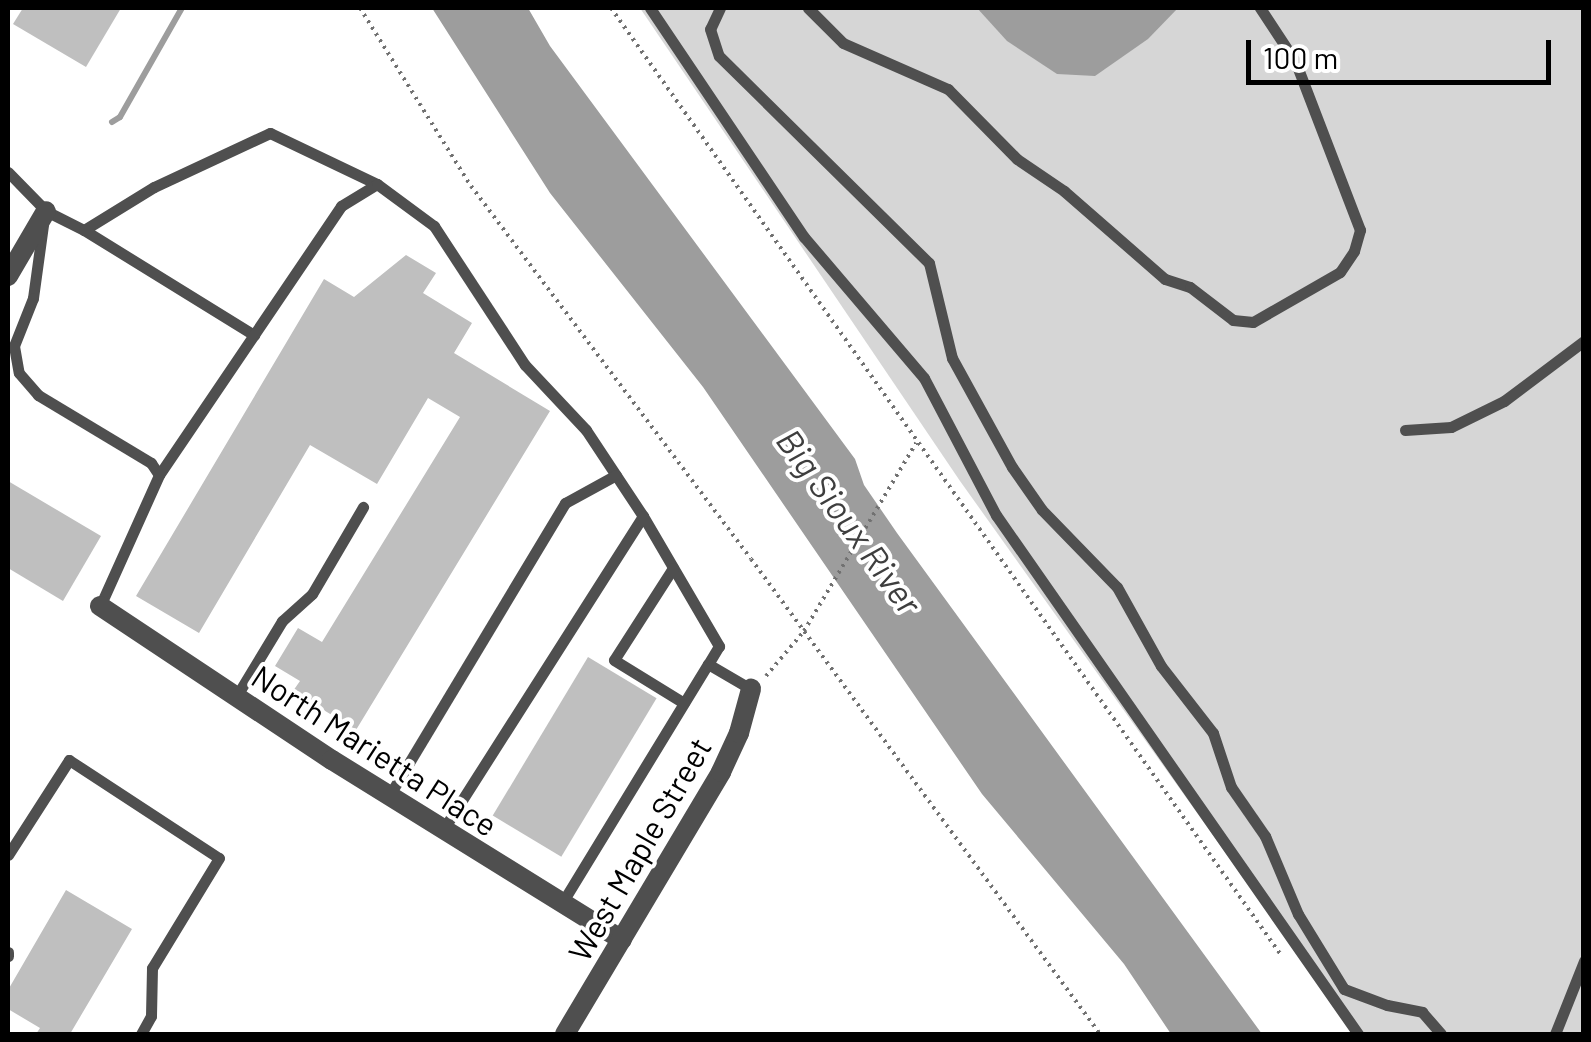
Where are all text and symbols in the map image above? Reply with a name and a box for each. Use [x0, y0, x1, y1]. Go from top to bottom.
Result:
scale bar [1251, 20, 1556, 82]
text: 100 m [1263, 39, 1338, 75]
water label: Big Sioux River [769, 420, 931, 622]
street label: North Marietta Place [245, 656, 505, 844]
street label: West Maple Street [559, 730, 719, 968]

